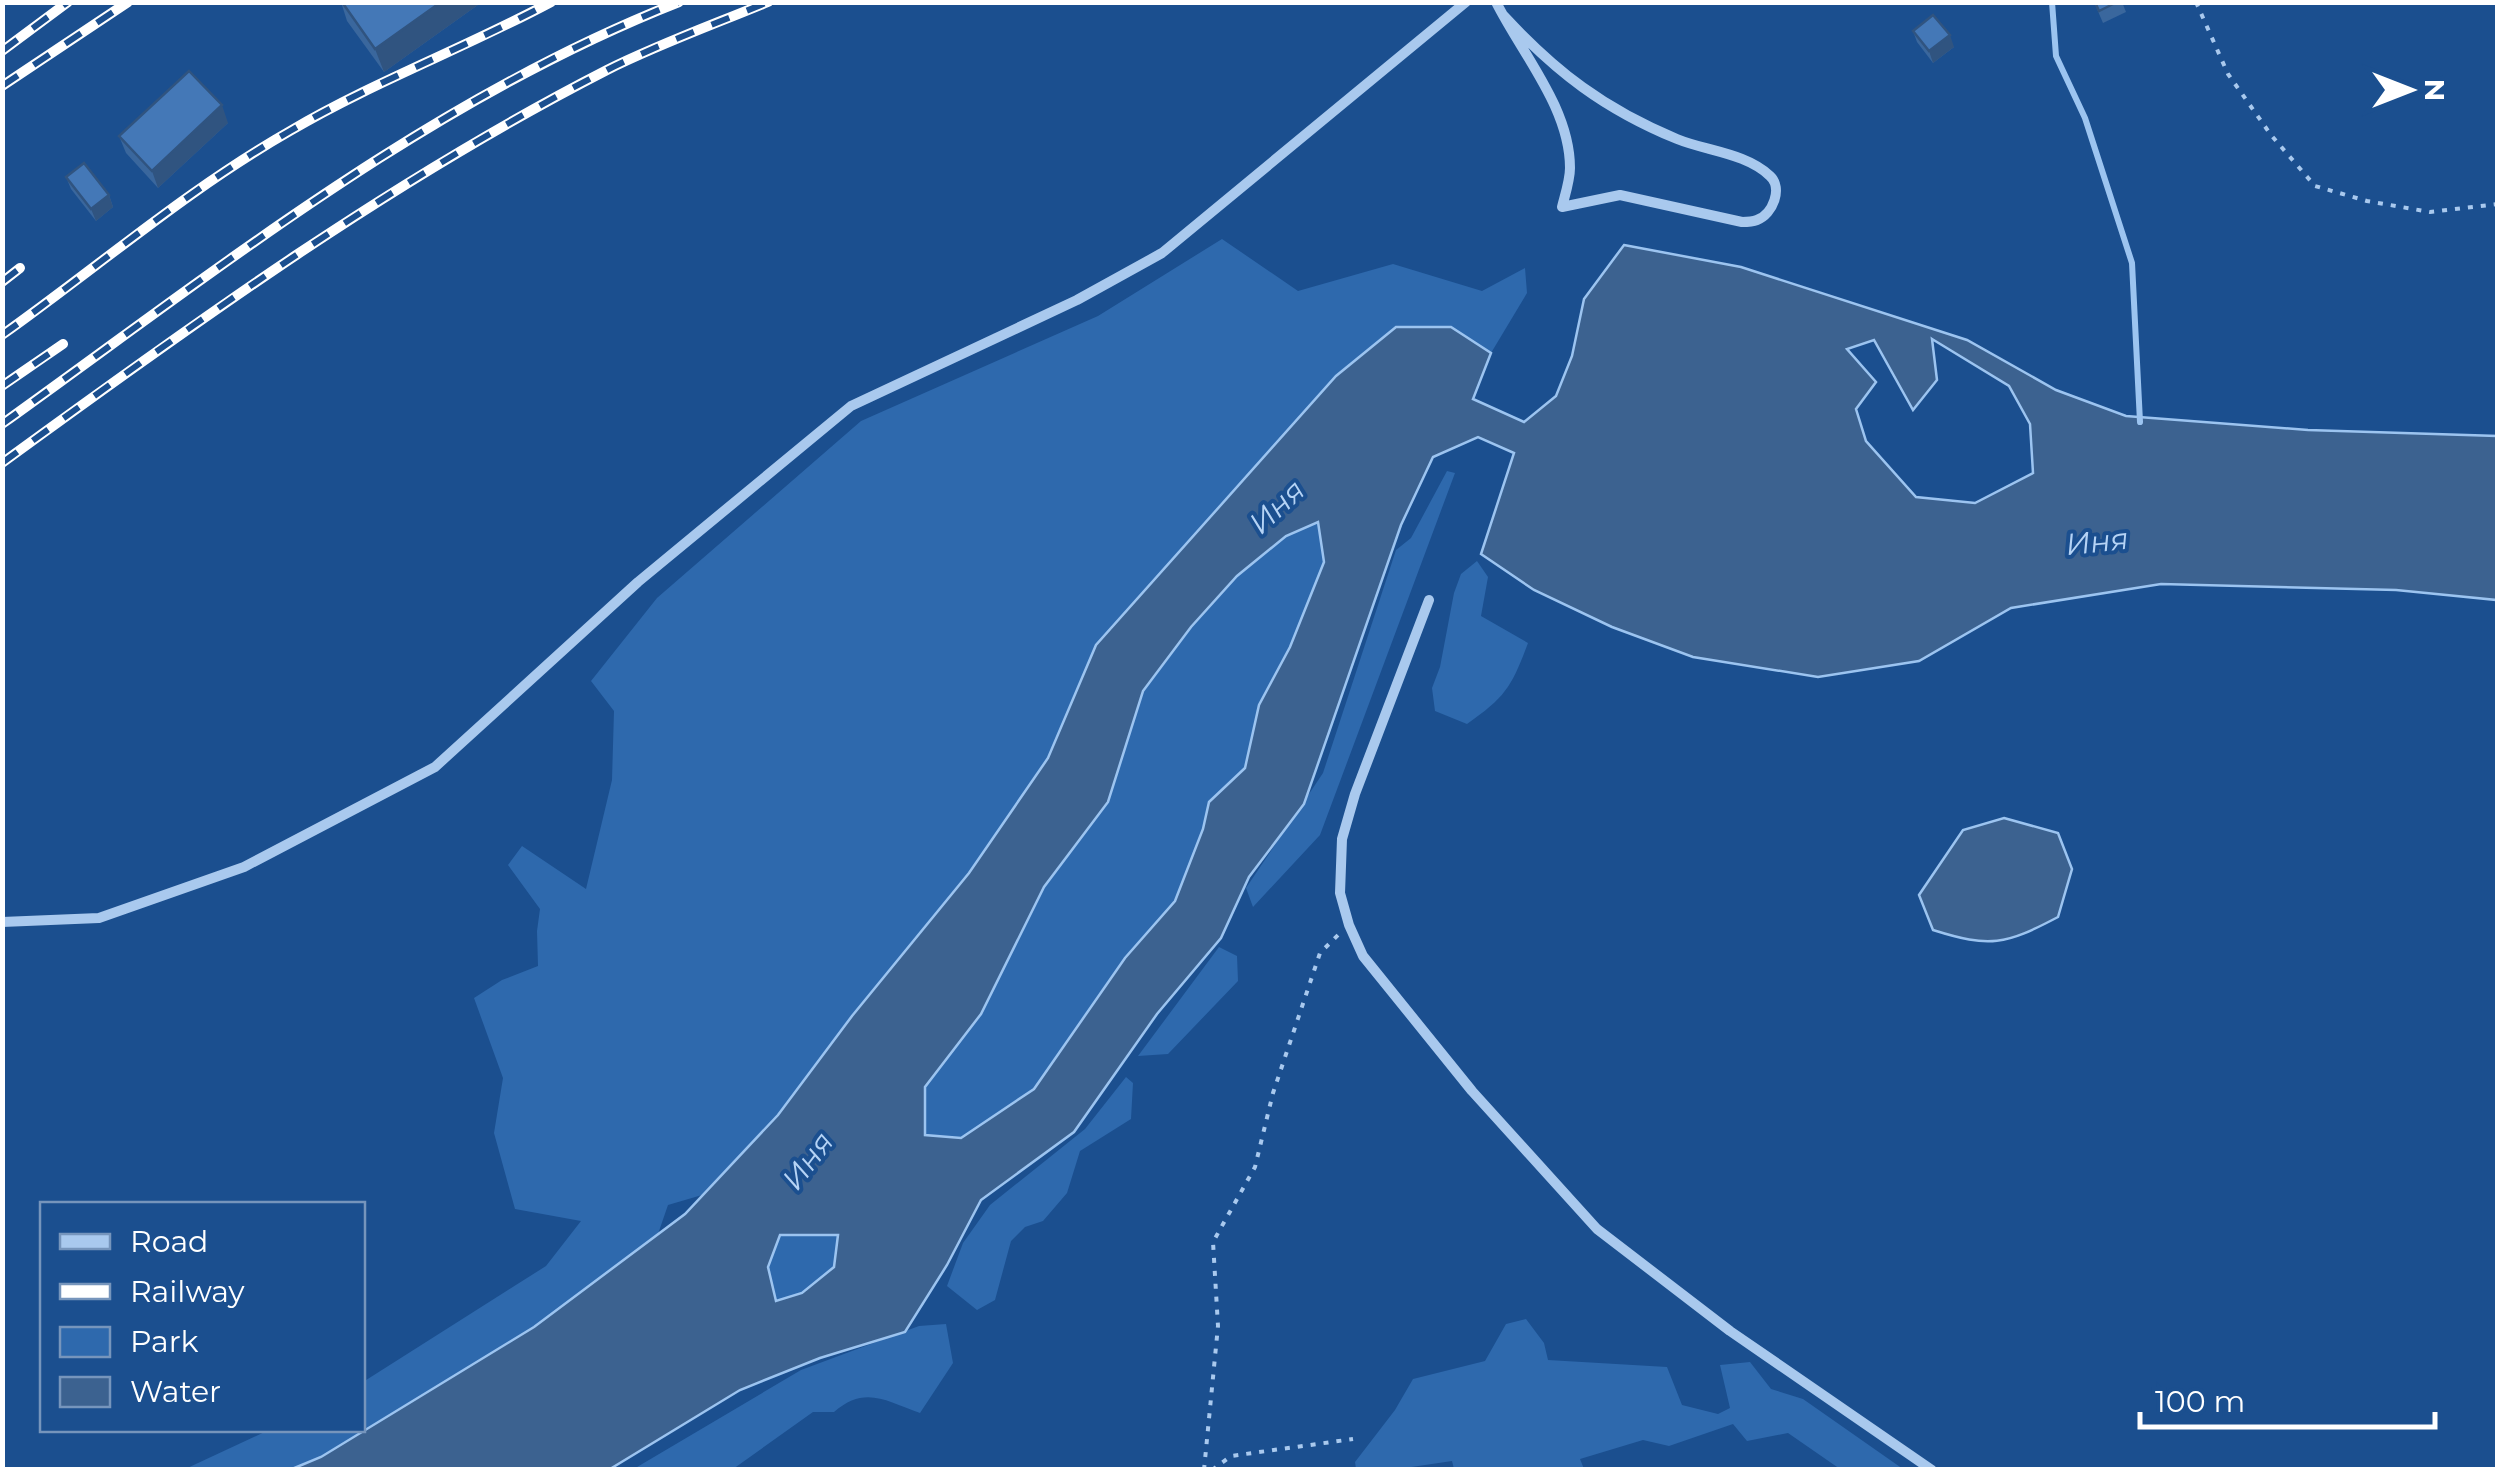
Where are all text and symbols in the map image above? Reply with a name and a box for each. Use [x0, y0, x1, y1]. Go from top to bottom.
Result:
north arrow [2360, 40, 2460, 140]
text: N [2418, 79, 2452, 101]
water label: Иня [1241, 472, 1312, 542]
water label: Иня [2064, 520, 2130, 563]
water label: Иня [774, 1124, 841, 1197]
legend [40, 1202, 365, 1432]
text: Road [130, 1223, 208, 1260]
text: Railway [130, 1273, 245, 1310]
text: Park [130, 1323, 199, 1360]
scale bar [2140, 1367, 2435, 1429]
text: Water [130, 1373, 221, 1410]
text: 100 m [2155, 1383, 2245, 1420]

